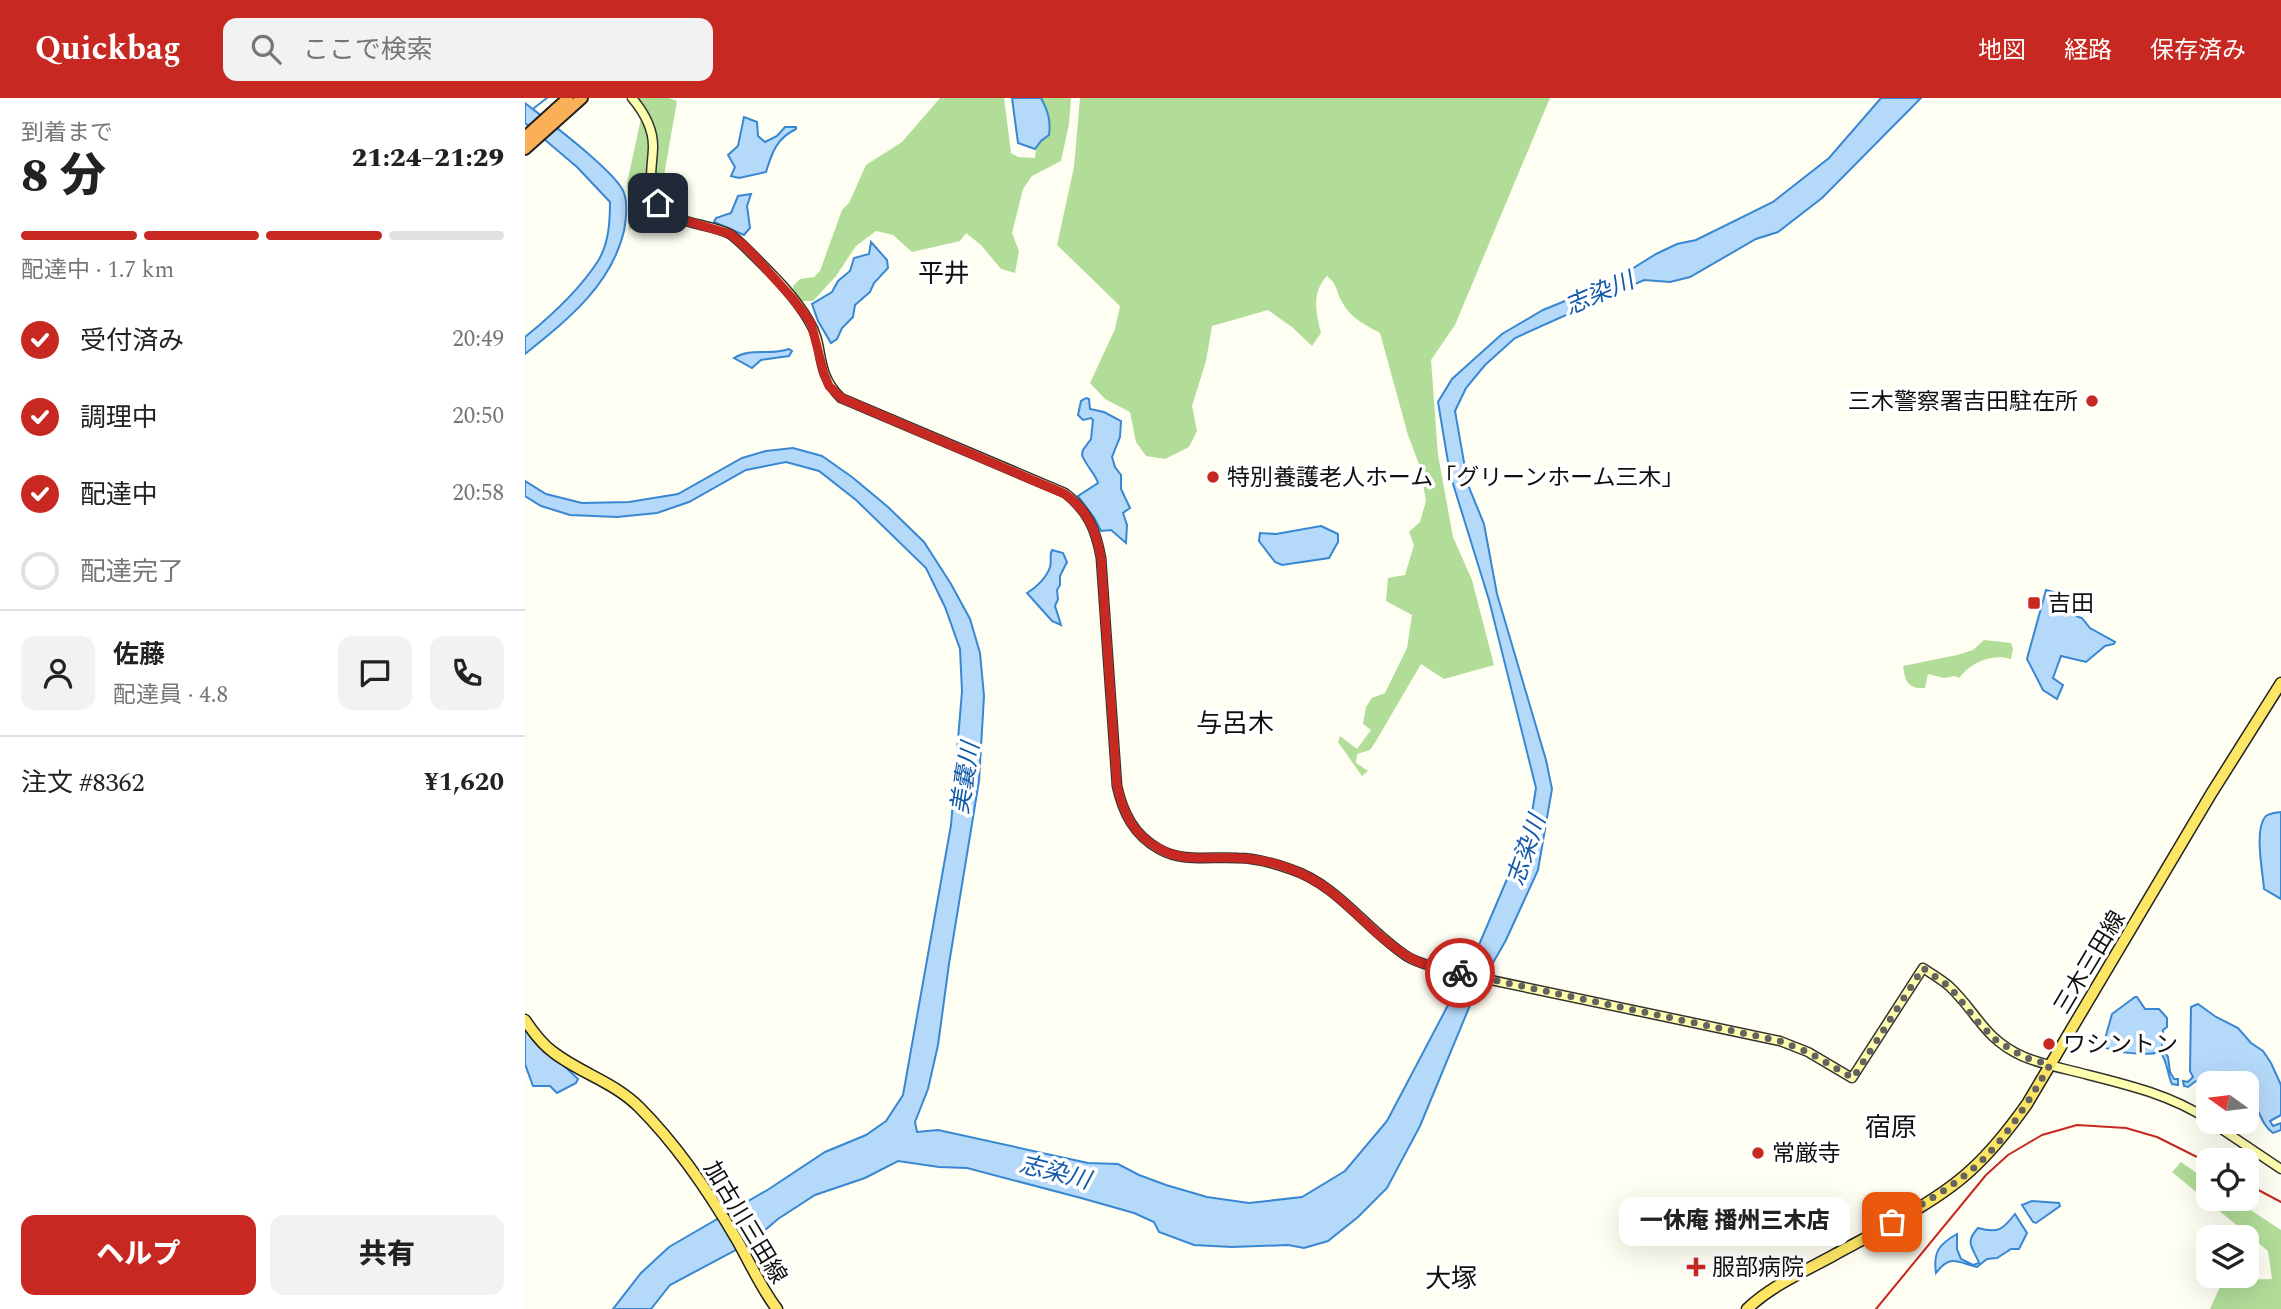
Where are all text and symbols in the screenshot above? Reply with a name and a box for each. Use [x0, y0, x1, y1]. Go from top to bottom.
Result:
search box [223, 18, 713, 81]
text: Quickbag [35, 24, 181, 74]
icon: search [247, 30, 285, 68]
text: ここで検索 [303, 30, 433, 70]
text: 地図 [1978, 33, 2026, 69]
text: 経路 [2064, 33, 2112, 69]
text: 保存済み [2150, 33, 2246, 69]
text: 到着まで [21, 116, 113, 151]
text: 21:24–21:29 [352, 138, 504, 178]
text: 8 分 [21, 142, 106, 212]
pin [628, 173, 688, 233]
icon: home [639, 184, 677, 222]
text: 配達中 · 1.7 km [21, 253, 174, 288]
district label: 平井 [918, 254, 970, 294]
water label: 志染川 [1559, 262, 1642, 325]
icon: check [21, 321, 59, 359]
text: 受付済み [80, 321, 184, 361]
text: 20:49 [452, 322, 504, 357]
place label: 三木警察署吉田駐在所 [1848, 385, 2078, 420]
marker: 三木警察署吉田駐在所 [2084, 393, 2100, 409]
icon: check [21, 398, 59, 436]
text: 調理中 [80, 398, 158, 438]
text: 20:50 [452, 399, 504, 434]
place label: 特別養護老人ホーム「グリーンホーム三木」 [1227, 461, 1684, 496]
marker: 特別養護老人ホーム「グリーンホーム三木」 [1205, 469, 1221, 485]
icon: check [21, 475, 59, 513]
text: 配達中 [80, 475, 158, 515]
text: 20:58 [452, 476, 504, 511]
text: 配達完了 [80, 552, 184, 592]
place label: 吉田 [2048, 587, 2094, 622]
marker: 吉田 [2026, 595, 2042, 611]
text: 佐藤 [113, 635, 165, 675]
button: person [21, 636, 95, 710]
button: chat [338, 636, 412, 710]
button: phone [430, 636, 504, 710]
text: 配達員 · 4.8 [113, 678, 228, 713]
district label: 与呂木 [1196, 704, 1274, 744]
water label: 美嚢川 [943, 737, 990, 817]
text: ¥1,620 [424, 762, 504, 802]
text: 注文 #8362 [21, 763, 145, 803]
water label: 志染川 [1498, 808, 1557, 890]
street label: 三木三田線 [2046, 904, 2135, 1021]
courier [1425, 938, 1495, 1008]
icon: bike [1441, 954, 1479, 992]
place label: ワシントン [2063, 1028, 2178, 1063]
marker: ワシントン [2041, 1036, 2057, 1052]
north arrow [2196, 1071, 2259, 1134]
map controls [2196, 1071, 2259, 1288]
district label: 宿原 [1865, 1108, 1917, 1148]
place label: 常厳寺 [1772, 1137, 1841, 1172]
marker: 常厳寺 [1750, 1145, 1766, 1161]
water label: 志染川 [1015, 1147, 1097, 1200]
button: locate [2196, 1148, 2259, 1211]
street label: 加古川三田線 [694, 1155, 795, 1291]
pin [1862, 1192, 1922, 1252]
callout: 一休庵 播州三木店 [1619, 1198, 1850, 1246]
icon: bag [1873, 1203, 1911, 1241]
text: 一休庵 播州三木店 [1640, 1204, 1829, 1239]
button: ヘルプ [21, 1215, 256, 1295]
button: 共有 [270, 1215, 504, 1295]
button: layers [2196, 1225, 2259, 1288]
place label: 服部病院 [1712, 1251, 1804, 1286]
marker: 服部病院 [1686, 1257, 1706, 1277]
district label: 大塚 [1425, 1259, 1477, 1299]

